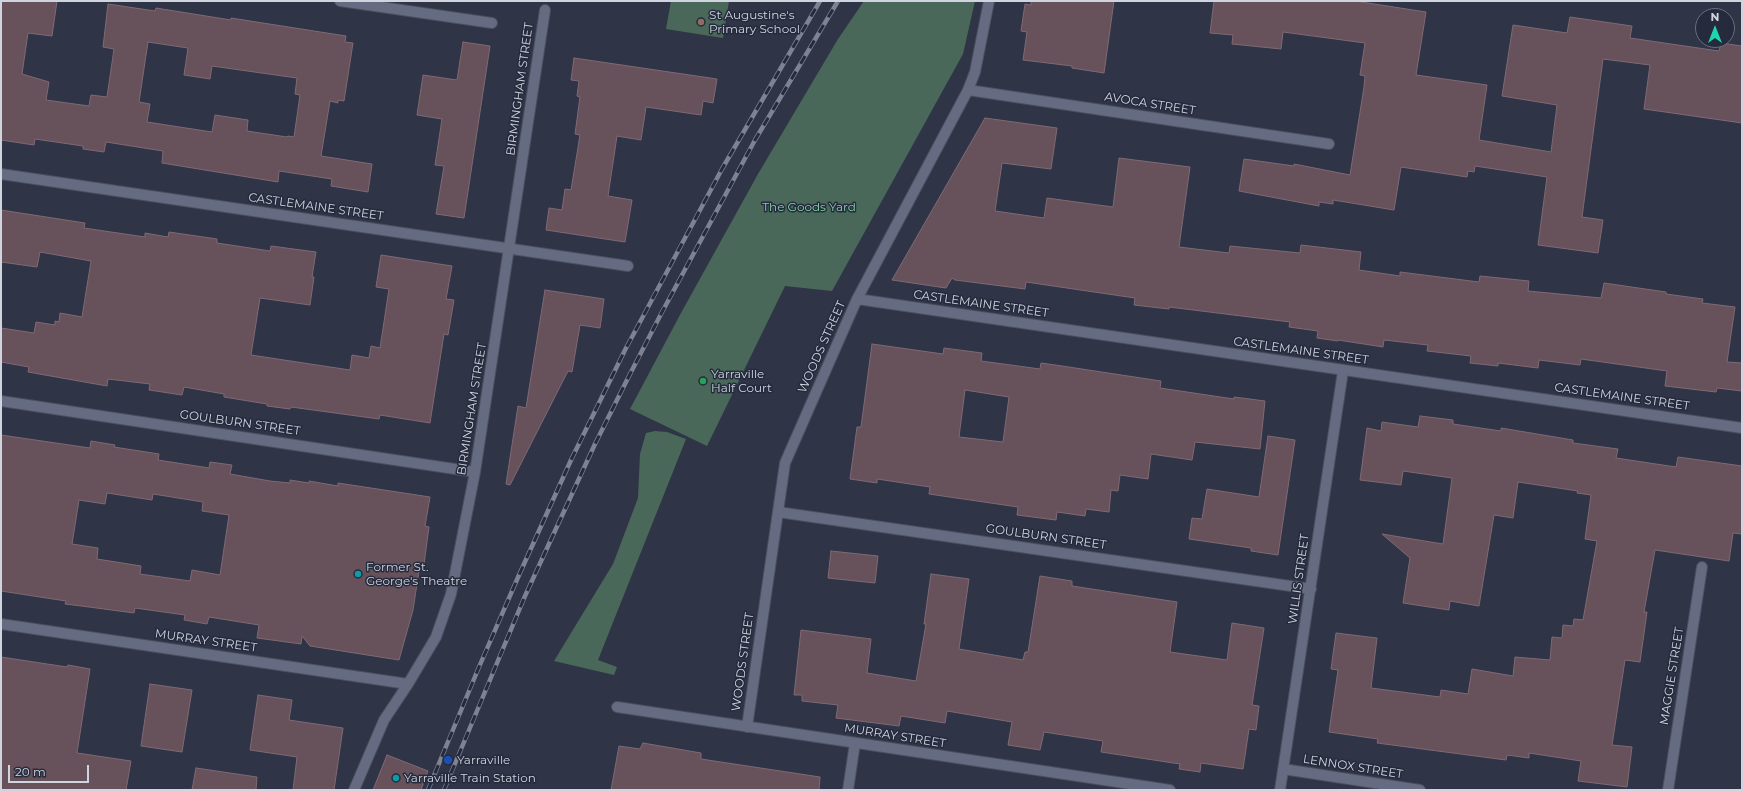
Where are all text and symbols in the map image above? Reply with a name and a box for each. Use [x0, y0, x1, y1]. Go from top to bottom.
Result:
place label: St Augustine's Primary School [709, 8, 800, 36]
north arrow [1695, 8, 1735, 48]
text: N [1711, 10, 1719, 24]
marker: St Augustine's Primary School [696, 17, 706, 27]
street label: BIRMINGHAM STREET [504, 22, 536, 156]
street label: AVOCA STREET [1103, 90, 1197, 118]
street label: CASTLEMAINE STREET [247, 190, 385, 224]
park label: The Goods Yard [762, 200, 856, 214]
street label: CASTLEMAINE STREET [912, 287, 1050, 321]
street label: WOODS STREET [795, 299, 849, 395]
street label: CASTLEMAINE STREET [1232, 334, 1370, 368]
street label: BIRMINGHAM STREET [454, 342, 490, 476]
place label: Yarraville Half Court [711, 367, 772, 395]
marker: Yarraville Half Court [698, 376, 708, 386]
street label: CASTLEMAINE STREET [1553, 380, 1691, 414]
street label: GOULBURN STREET [179, 407, 301, 439]
street label: GOULBURN STREET [985, 521, 1107, 553]
street label: WILLIS STREET [1286, 533, 1312, 625]
place label: Former St. George's Theatre [366, 560, 467, 588]
marker: Former St. George's Theatre [353, 569, 363, 579]
street label: WOODS STREET [729, 612, 757, 712]
street label: MAGGIE STREET [1657, 626, 1687, 726]
street label: MURRAY STREET [154, 627, 258, 655]
street label: MURRAY STREET [843, 721, 947, 751]
street label: LENNOX STREET [1302, 752, 1404, 782]
place label: Yarraville [457, 753, 510, 767]
marker: Yarraville [442, 754, 454, 766]
scale bar [10, 757, 91, 783]
text: 20 m [15, 764, 46, 779]
place label: Yarraville Train Station [404, 771, 536, 785]
marker: Yarraville Train Station [391, 773, 401, 783]

